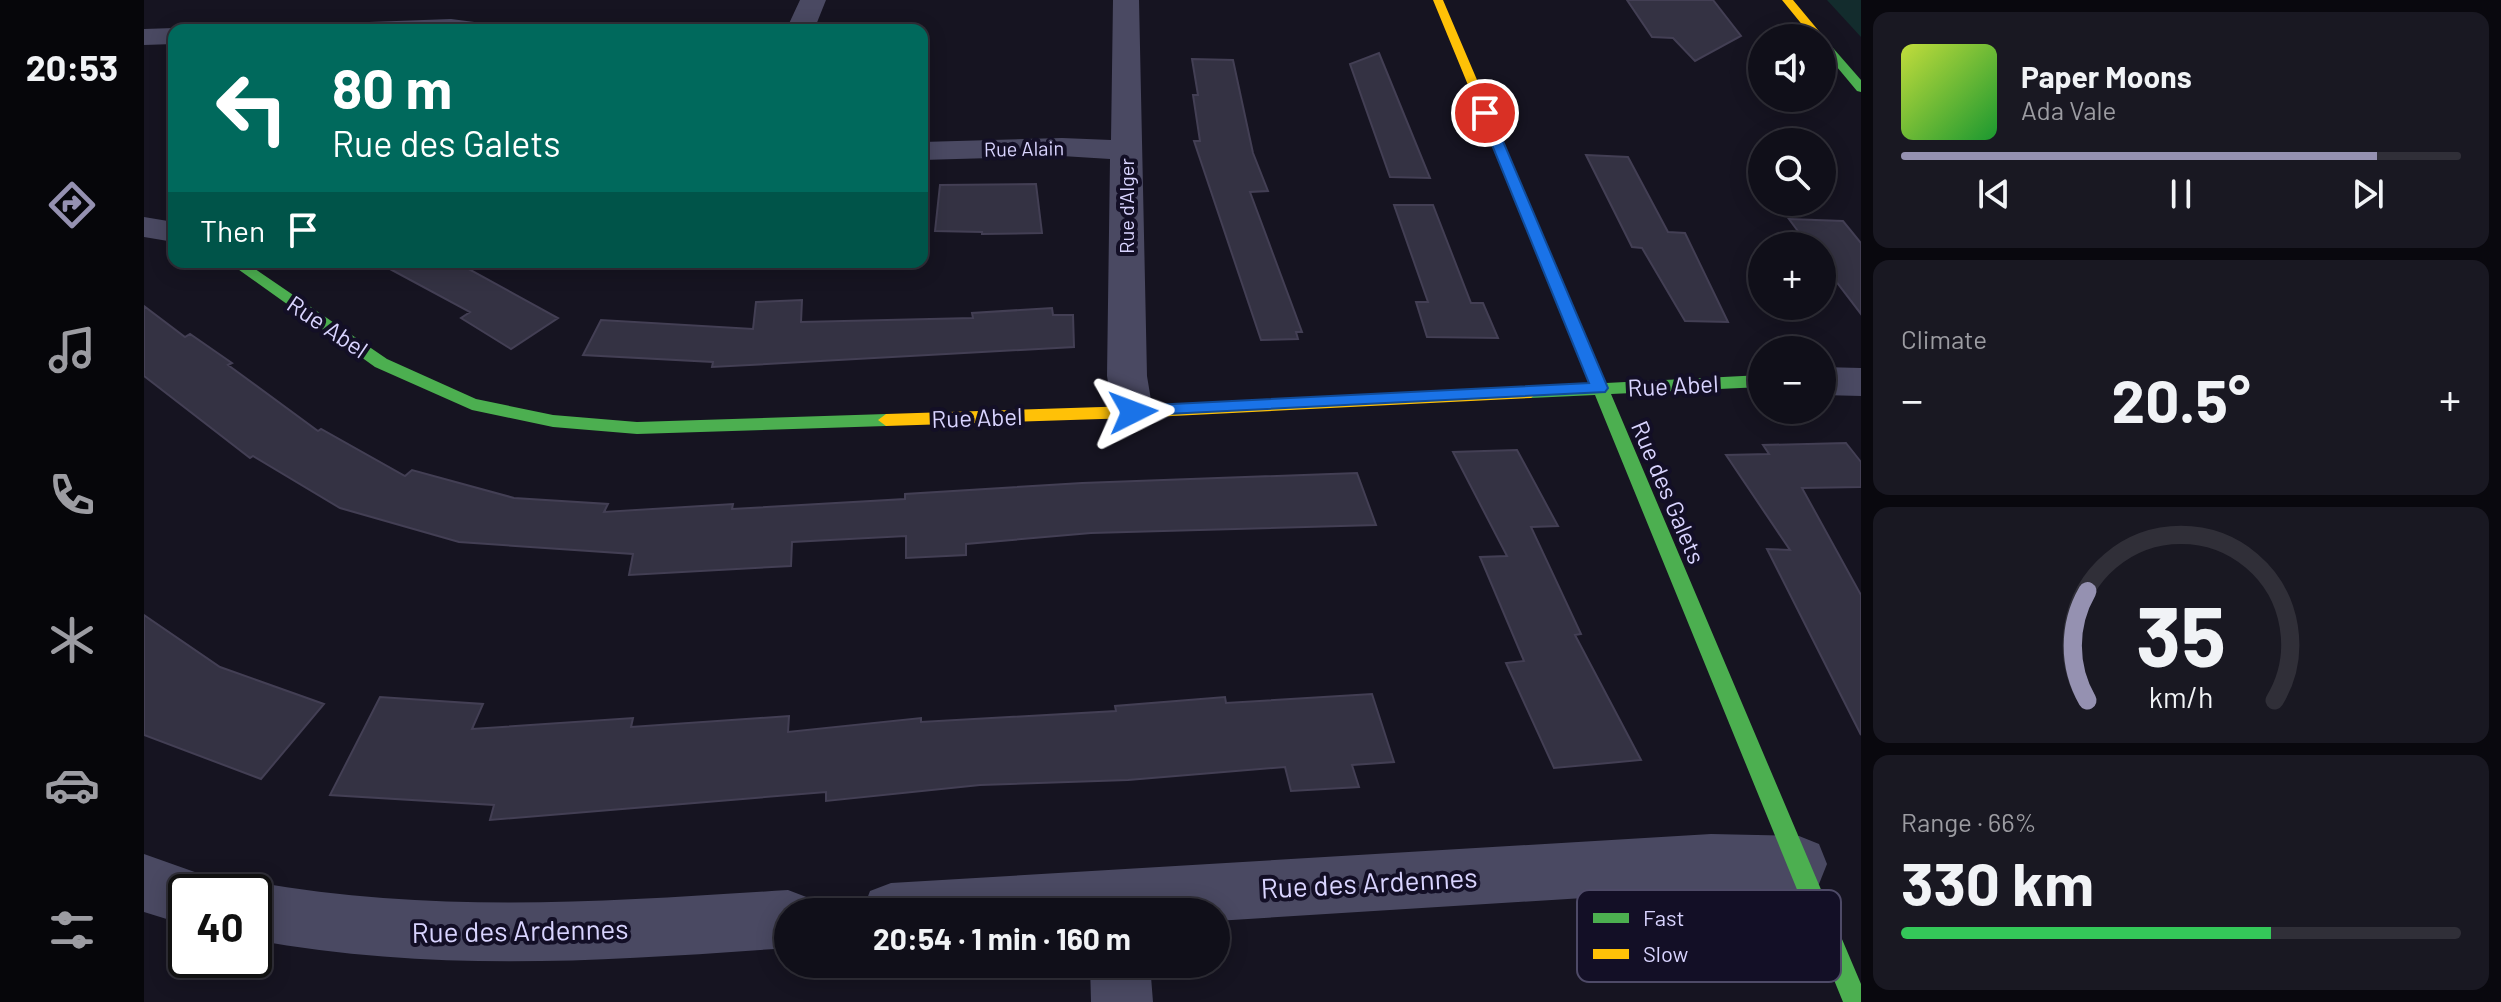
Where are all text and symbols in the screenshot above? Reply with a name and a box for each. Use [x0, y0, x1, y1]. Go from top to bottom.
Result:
map controls [1748, 24, 1836, 424]
button: sound [1748, 24, 1836, 112]
text: 20:53 [26, 45, 118, 88]
text: 80 m [332, 53, 452, 120]
icon: left [200, 56, 304, 160]
text: Paper Moons [2021, 58, 2192, 94]
pin [1451, 79, 1519, 147]
icon: arrive [1463, 91, 1507, 135]
text: Ada Vale [2021, 94, 2116, 125]
text: Rue des Galets [332, 121, 561, 164]
button: search [1748, 128, 1836, 216]
street label: Rue Alain [984, 135, 1064, 161]
street label: Rue d'Alger [1114, 158, 1138, 254]
icon: previous [1972, 172, 2016, 216]
icon: pause [2159, 172, 2203, 216]
icon: next [2346, 172, 2390, 216]
icon: directions [44, 177, 100, 233]
icon: arrive [281, 208, 325, 252]
text: Then [200, 212, 265, 248]
button: + [1748, 232, 1836, 320]
street label: Rue Abel [282, 289, 374, 363]
icon: music [44, 322, 100, 378]
text: Climate [1901, 323, 1987, 354]
button: − [1748, 336, 1836, 424]
text: 20.5° [2112, 363, 2250, 435]
street label: Rue Abel [1627, 368, 1719, 402]
position arrow [1091, 370, 1175, 454]
text: − [1901, 372, 1923, 425]
text: + [2439, 372, 2461, 425]
street label: Rue Abel [931, 401, 1023, 433]
street label: Rue des Galets [1626, 416, 1712, 568]
icon: phone [44, 467, 100, 523]
text: 35 [2136, 583, 2226, 683]
icon: climate [44, 612, 100, 668]
text: km/h [2149, 679, 2213, 714]
icon: car [44, 757, 100, 813]
text: Range · 66% [1901, 806, 2037, 837]
text: 330 km [1901, 846, 2094, 918]
street label: Rue des Ardennes [1260, 859, 1478, 905]
speed limit sign: 40 [168, 874, 272, 978]
legend [1577, 890, 1841, 982]
icon: filters [44, 902, 100, 958]
text: Fast [1643, 904, 1685, 930]
street label: Rue des Ardennes [411, 911, 629, 949]
text: 20:54 · 1 min · 160 m [873, 920, 1131, 956]
text: Slow [1643, 940, 1688, 966]

